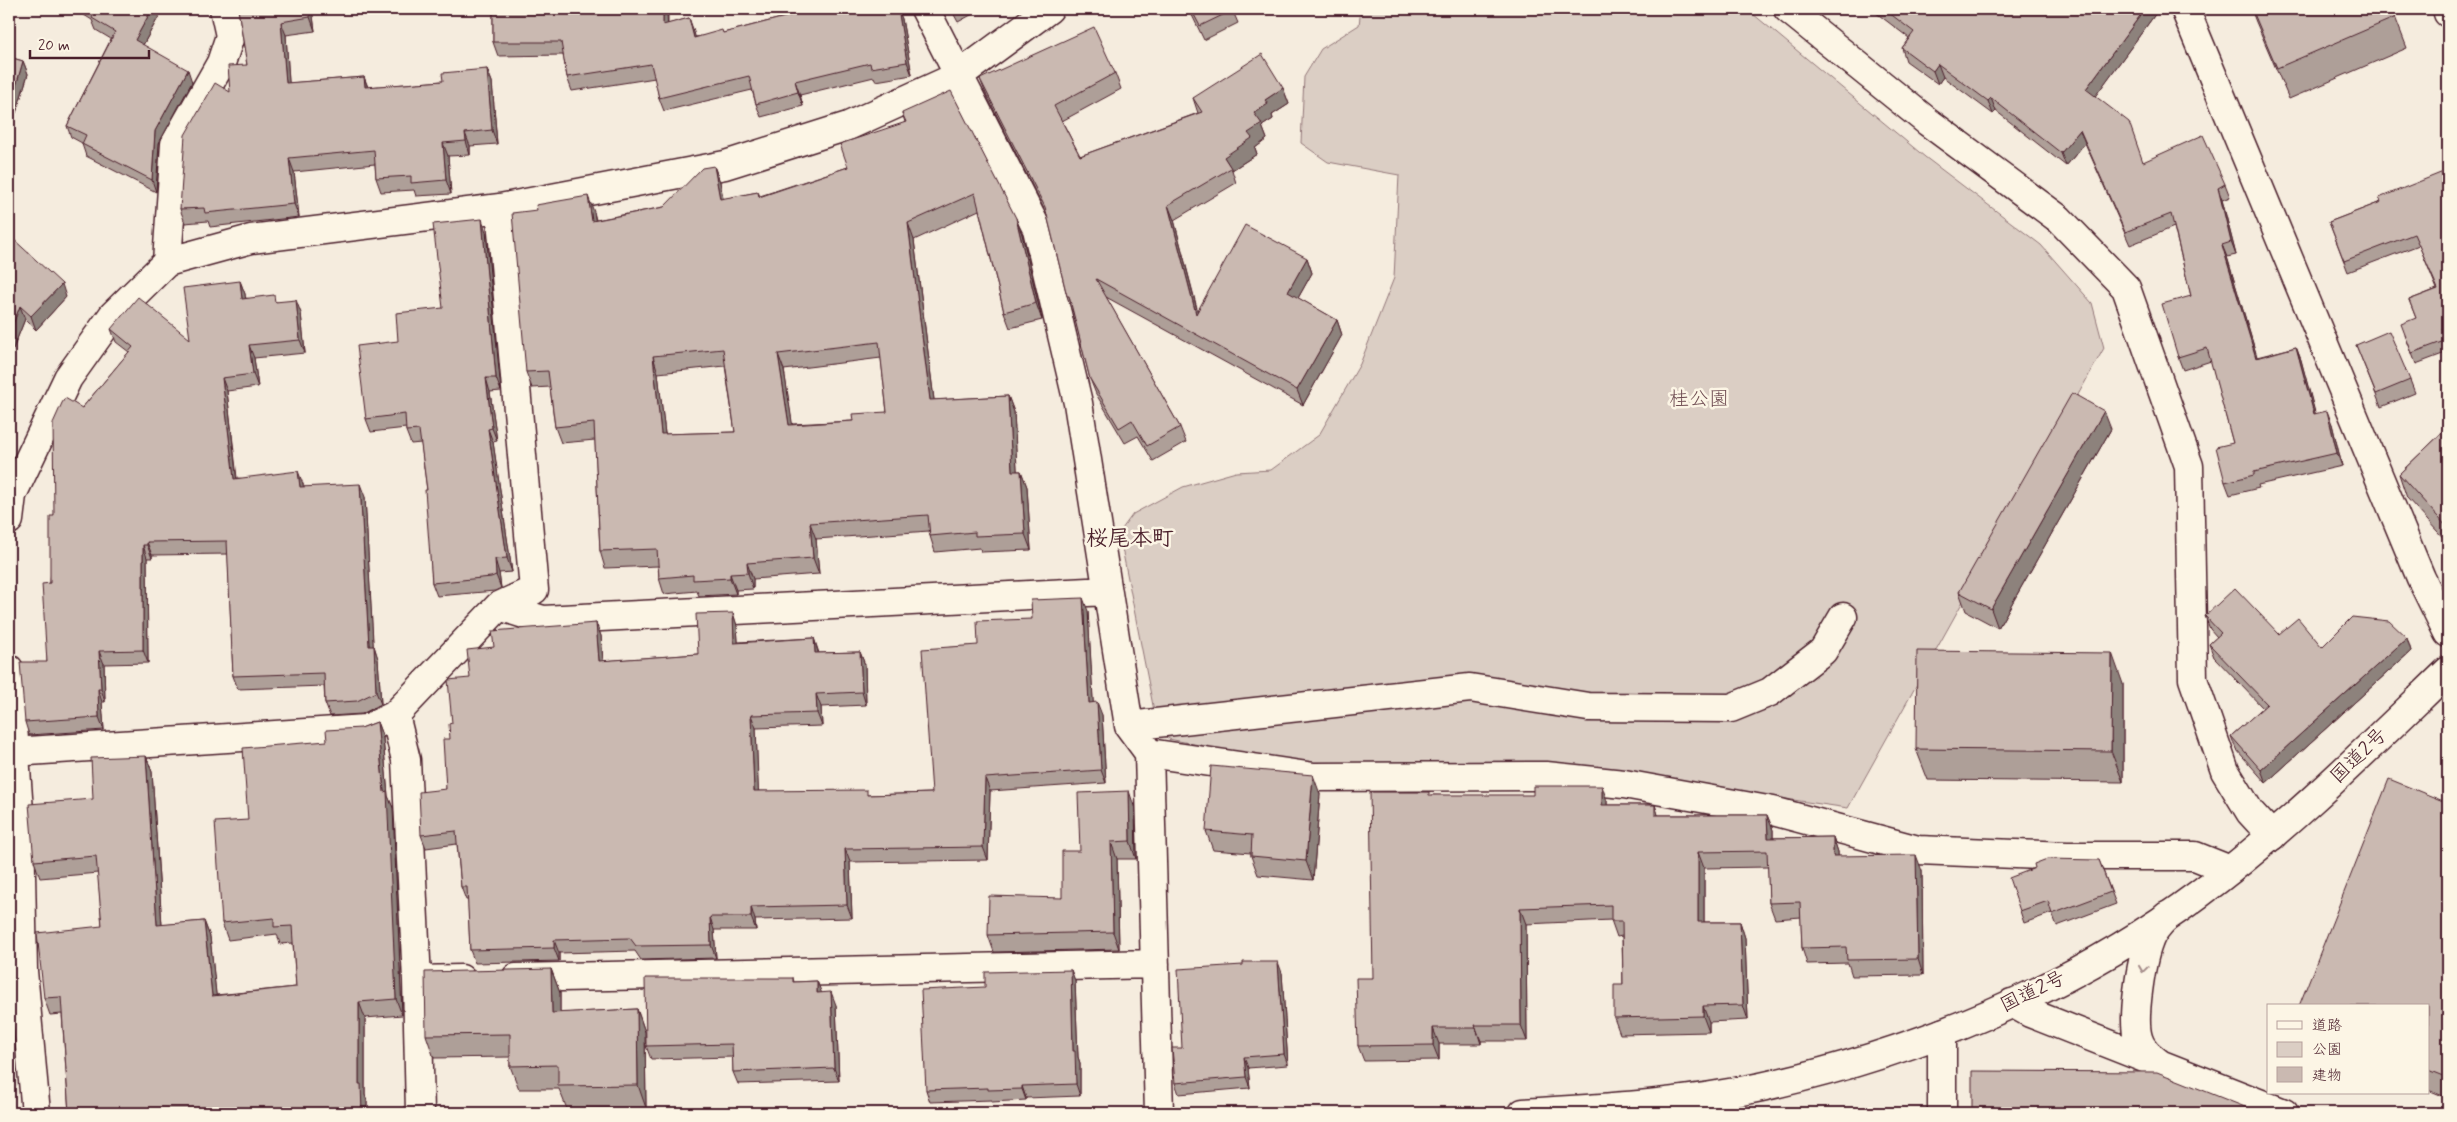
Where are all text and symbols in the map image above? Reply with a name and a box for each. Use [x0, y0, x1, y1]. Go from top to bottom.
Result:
scale bar [30, 28, 149, 60]
text: 20 m [38, 36, 70, 56]
park label: 桂公園 [1669, 386, 1729, 413]
district label: 桜尾本町 [1086, 525, 1174, 553]
street label: 国道2号 [2325, 722, 2393, 790]
one-way arrow [2138, 964, 2148, 973]
street label: 国道2号 [1996, 965, 2070, 1019]
legend [2267, 1004, 2430, 1094]
text: 道路 [2312, 1016, 2342, 1036]
text: 公園 [2312, 1040, 2342, 1060]
text: 建物 [2312, 1066, 2342, 1086]

